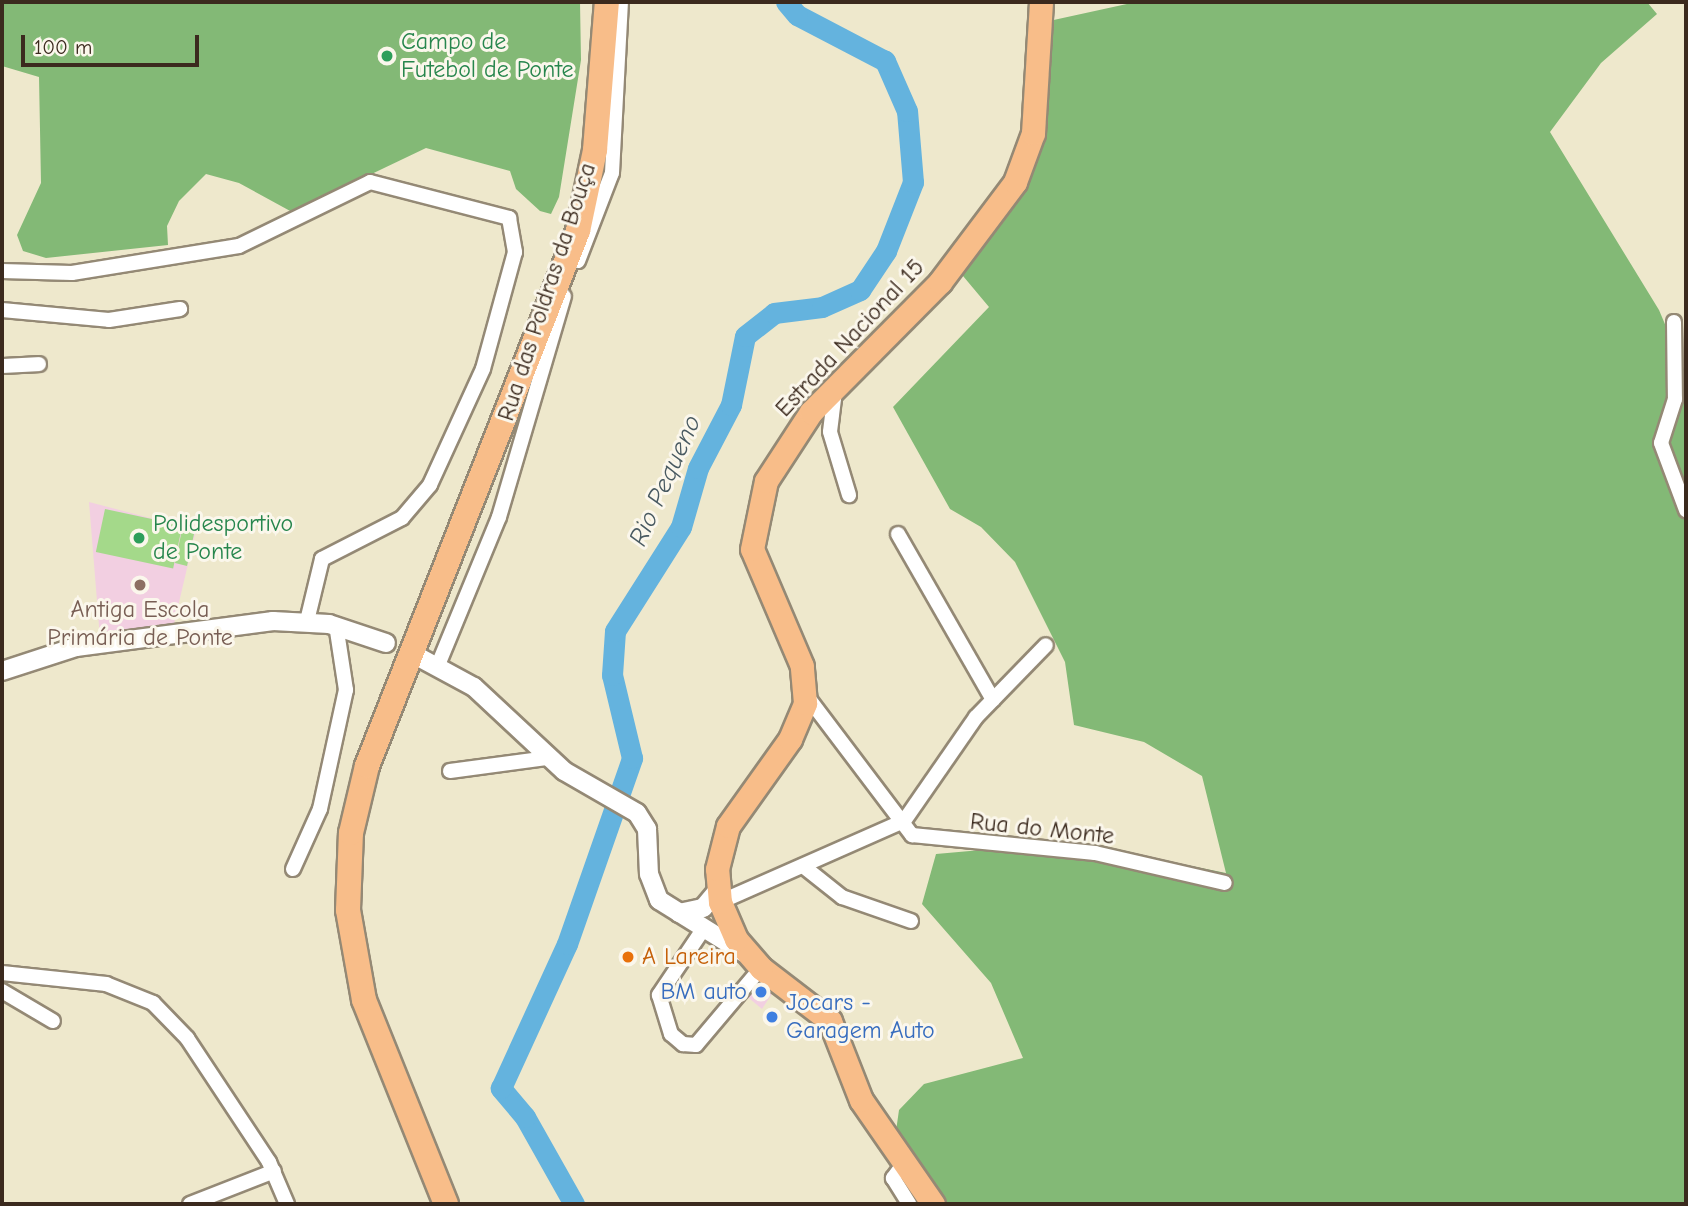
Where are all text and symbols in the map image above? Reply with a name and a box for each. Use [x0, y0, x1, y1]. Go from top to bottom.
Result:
scale bar [24, 21, 203, 65]
place label: Campo de Futebol de Ponte [401, 28, 573, 84]
text: 100 m [34, 35, 92, 59]
marker: Campo de Futebol de Ponte [379, 48, 395, 64]
street label: Rua das Poldras da Bouça [492, 159, 602, 425]
street label: Estrada Nacional 15 [769, 253, 931, 423]
water label: Rio Pequeno [623, 411, 709, 551]
place label: Polidesportivo de Ponte [153, 510, 293, 566]
marker: Polidesportivo de Ponte [131, 530, 147, 546]
marker: Antiga Escola Primária de Ponte [132, 577, 148, 593]
place label: Antiga Escola Primária de Ponte [47, 596, 233, 652]
street label: Rua do Monte [969, 807, 1115, 851]
place label: A Lareira [642, 943, 736, 971]
marker: A Lareira [620, 949, 636, 965]
place label: BM auto [660, 978, 747, 1006]
marker: BM auto [753, 984, 769, 1000]
place label: Jocars - Garagem Auto [786, 989, 935, 1045]
marker: Jocars - Garagem Auto [764, 1009, 780, 1025]

